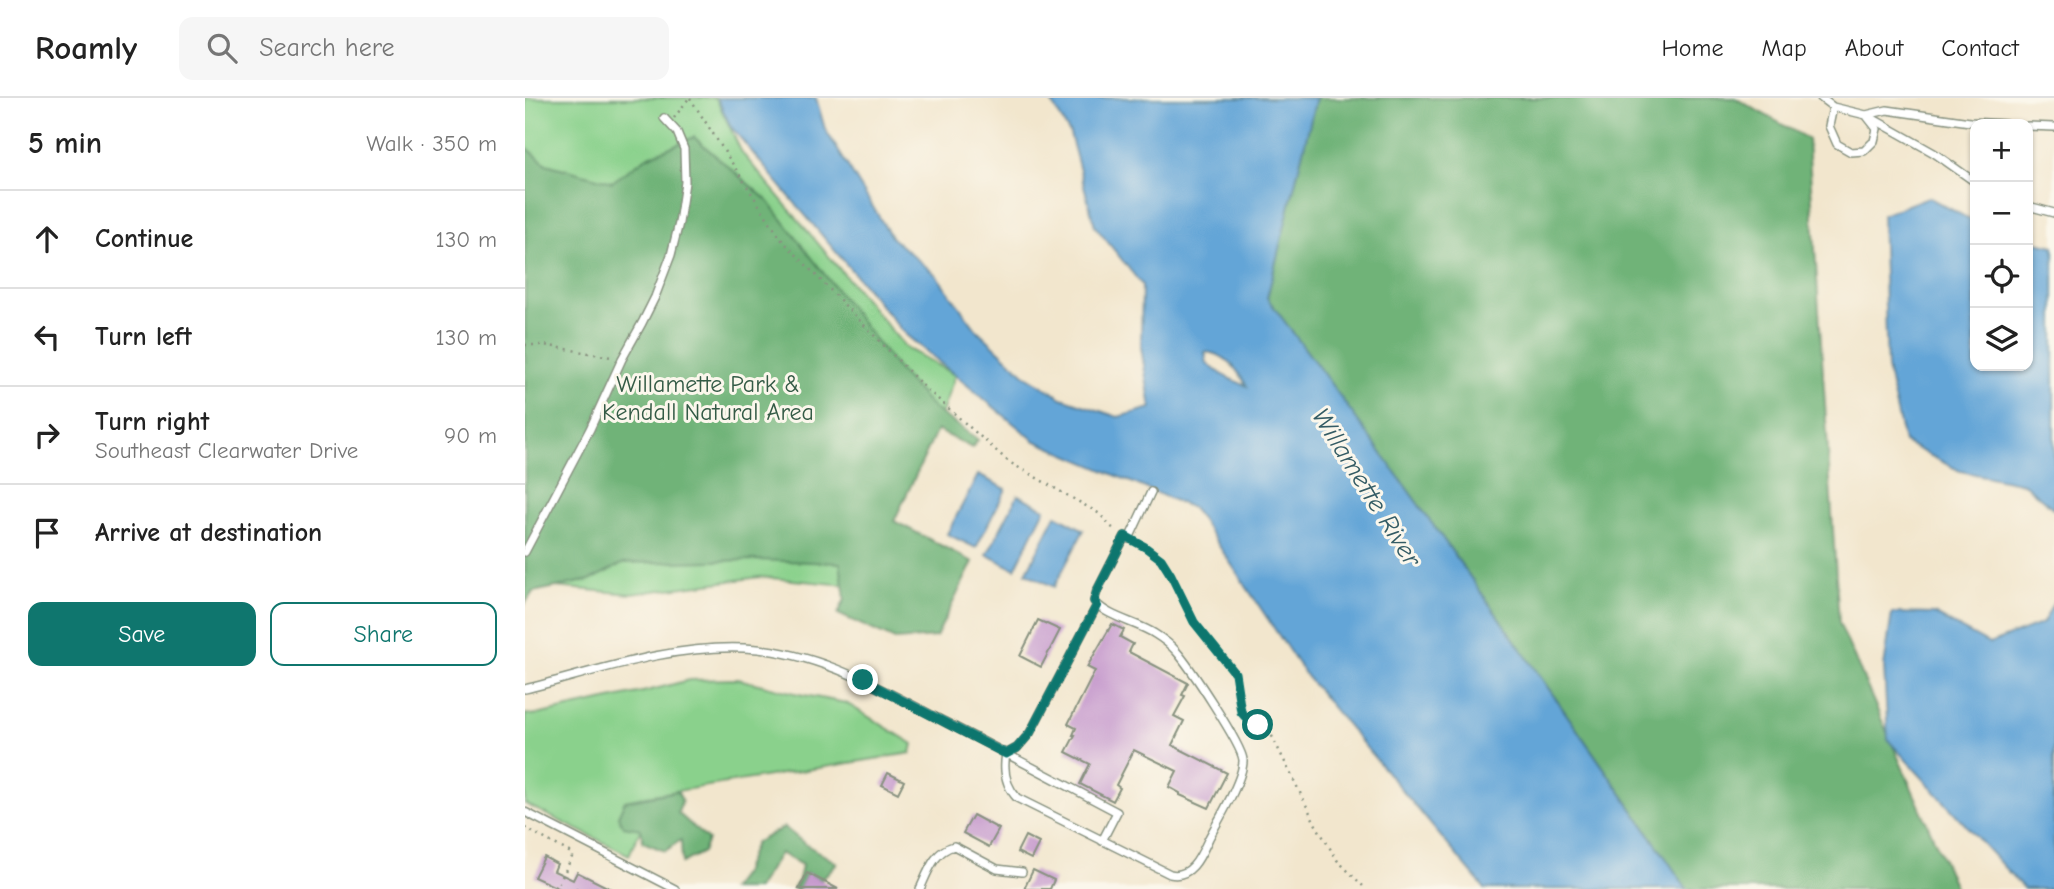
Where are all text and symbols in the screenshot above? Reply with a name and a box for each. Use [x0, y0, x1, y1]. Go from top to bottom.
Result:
search box [179, 17, 669, 80]
text: Roamly [35, 29, 137, 67]
icon: search [203, 29, 241, 67]
text: Search here [259, 33, 395, 63]
text: Home [1662, 34, 1723, 62]
text: Map [1761, 34, 1807, 62]
text: About [1845, 34, 1903, 62]
text: Contact [1941, 34, 2019, 62]
map controls [1970, 119, 2033, 371]
button: + [1970, 119, 2033, 182]
text: 5 min [28, 126, 102, 161]
text: Walk · 350 m [366, 130, 497, 157]
button: − [1970, 182, 2033, 245]
icon: ahead [28, 220, 66, 258]
text: Continue [95, 224, 193, 254]
text: 130 m [436, 226, 497, 253]
button: locate [1970, 245, 2033, 308]
button: layers [1970, 308, 2033, 371]
icon: left [28, 318, 66, 356]
text: Turn left [95, 322, 192, 352]
text: 130 m [436, 324, 497, 351]
park label: Willamette Park & Kendall Natural Area [602, 370, 814, 426]
water label: Willamette River [1305, 403, 1428, 574]
text: Turn right [95, 407, 209, 437]
icon: right [28, 416, 66, 454]
text: 90 m [444, 422, 497, 449]
text: Southeast Clearwater Drive [95, 437, 358, 464]
icon: arrive [28, 514, 66, 552]
text: Arrive at destination [95, 518, 322, 548]
button: Save [28, 602, 256, 666]
button: Share [270, 602, 497, 666]
route end [847, 664, 878, 695]
route start [1242, 709, 1273, 740]

